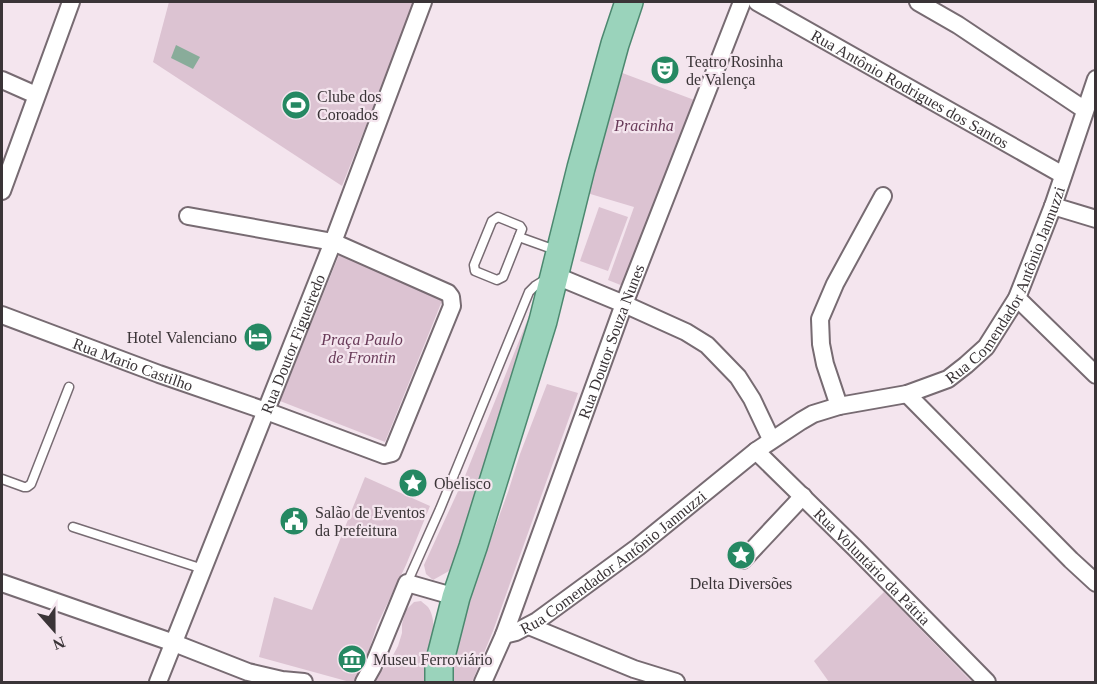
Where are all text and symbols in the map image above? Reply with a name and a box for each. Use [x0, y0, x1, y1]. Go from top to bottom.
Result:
street label: Rua Antônio Rodrigues dos Santos [808, 26, 1012, 151]
place label: Teatro Rosinha de Valença [686, 53, 783, 89]
theatre icon: Teatro Rosinha de Valença [649, 54, 681, 86]
place label: Clube dos Coroados [317, 88, 381, 123]
sports icon: Clube dos Coroados [280, 89, 312, 121]
park label: Pracinha [613, 117, 674, 134]
street label: Rua Comendador Antônio Jannuzzi [942, 184, 1068, 387]
street label: Rua Doutor Souza Nunes [575, 262, 647, 421]
street label: Rua Doutor Figueiredo [257, 272, 328, 416]
hotel icon: Hotel Valenciano [242, 321, 274, 353]
place label: Hotel Valenciano [127, 329, 237, 346]
park label: Praça Paulo de Frontin [320, 331, 403, 366]
street label: Rua Mario Castilho [71, 334, 195, 394]
place icon: Obelisco [397, 467, 429, 499]
place label: Obelisco [434, 475, 491, 492]
street label: Rua Comendador Antônio Jannuzzi [517, 487, 710, 637]
place label: Salão de Eventos da Prefeitura [315, 504, 425, 539]
public building icon: Salão de Eventos da Prefeitura [278, 505, 310, 537]
street label: Rua Voluntário da Pátria [811, 505, 934, 628]
place icon: Delta Diversões [725, 539, 757, 571]
place label: Delta Diversões [690, 575, 792, 592]
north arrow [24, 600, 84, 660]
text: N [50, 634, 68, 654]
museum icon: Museu Ferroviário [336, 643, 368, 675]
place label: Museu Ferroviário [373, 651, 493, 668]

